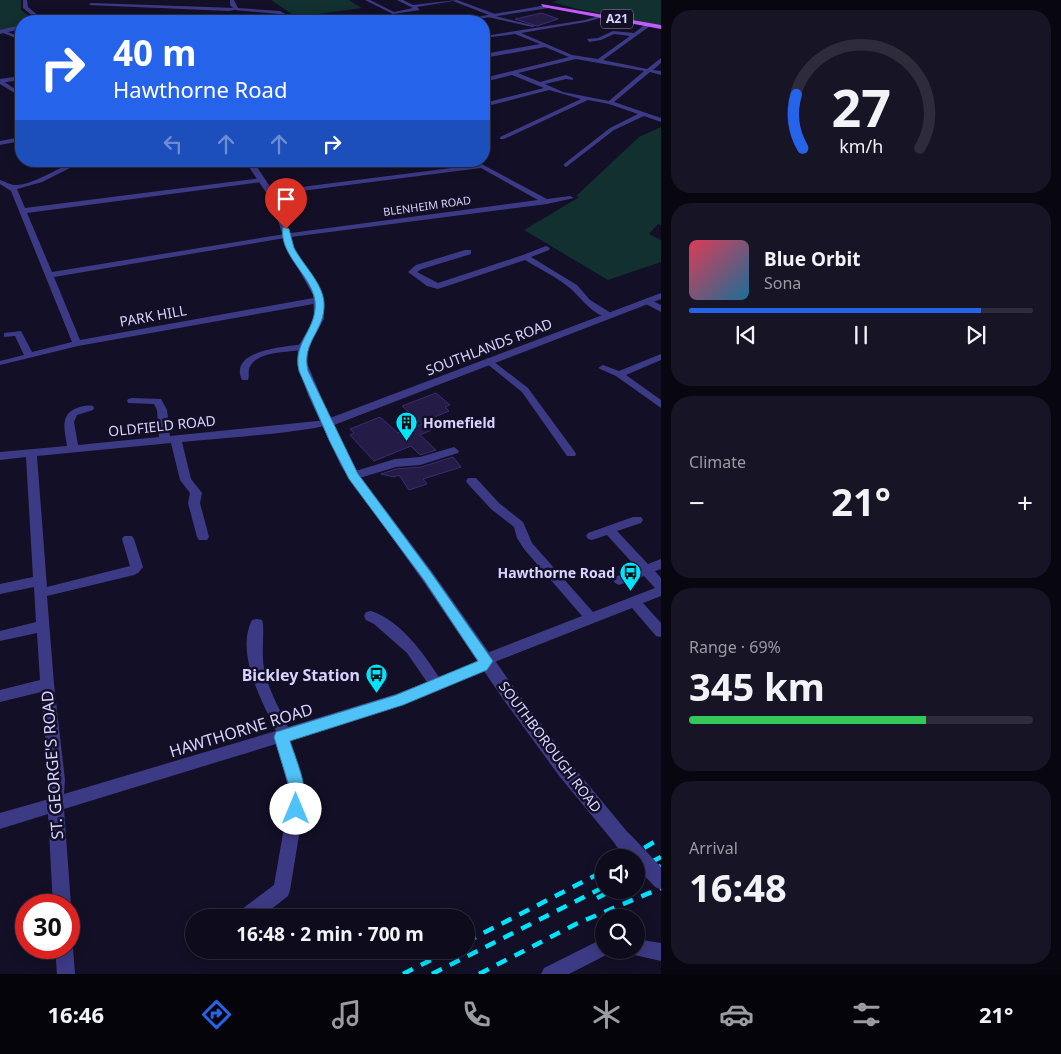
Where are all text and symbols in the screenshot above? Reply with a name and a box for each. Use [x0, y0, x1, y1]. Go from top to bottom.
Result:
road number: A21 [601, 10, 633, 28]
text: 40 m [113, 29, 196, 76]
icon: right [30, 35, 95, 100]
text: 27 [831, 71, 891, 142]
text: Hawthorne Road [113, 74, 287, 104]
icon: left [159, 130, 187, 158]
icon: ahead [212, 130, 240, 158]
icon: ahead [265, 130, 293, 158]
icon: right [318, 130, 346, 158]
text: km/h [839, 134, 883, 158]
pin [265, 178, 307, 229]
icon: arrive [272, 185, 300, 213]
street label: BLENHEIM ROAD [382, 192, 472, 219]
text: Blue Orbit [764, 246, 860, 272]
text: Sona [764, 272, 801, 294]
street label: PARK HILL [118, 300, 188, 331]
street label: SOUTHLANDS ROAD [423, 314, 555, 379]
icon: previous [732, 321, 760, 349]
icon: pause [847, 321, 875, 349]
icon: next [962, 321, 990, 349]
street label: OLDFIELD ROAD [107, 410, 217, 441]
building icon: Homefield [395, 411, 419, 442]
place label: Homefield [423, 413, 495, 432]
text: Climate [689, 451, 746, 473]
text: 21° [831, 475, 891, 527]
text: − [689, 483, 705, 521]
text: + [1017, 483, 1033, 521]
bus stop icon: Hawthorne Road [619, 561, 643, 592]
place label: Hawthorne Road [497, 563, 615, 582]
text: Range · 69% [689, 636, 781, 658]
text: 345 km [689, 660, 825, 712]
bus stop icon: Bickley Station [364, 663, 388, 694]
place label: Bickley Station [242, 664, 360, 686]
street label: SOUTHBOROUGH ROAD [495, 677, 606, 816]
street label: ST. GEORGE'S ROAD [36, 690, 68, 840]
street label: HAWTHORNE ROAD [167, 698, 315, 762]
position arrow [269, 782, 321, 834]
text: Arrival [689, 837, 738, 859]
map controls [595, 849, 645, 959]
button: sound [595, 849, 645, 899]
text: 16:48 [689, 861, 787, 913]
speed limit sign: 30 [15, 894, 80, 959]
button: search [595, 909, 645, 959]
text: 16:48 · 2 min · 700 m [236, 921, 424, 947]
icon: directions [199, 997, 234, 1032]
icon: music [329, 997, 364, 1032]
icon: phone [459, 997, 494, 1032]
icon: climate [589, 997, 624, 1032]
icon: car [719, 997, 754, 1032]
icon: filters [849, 997, 884, 1032]
text: 16:46 [47, 999, 104, 1029]
text: 21° [979, 999, 1013, 1029]

